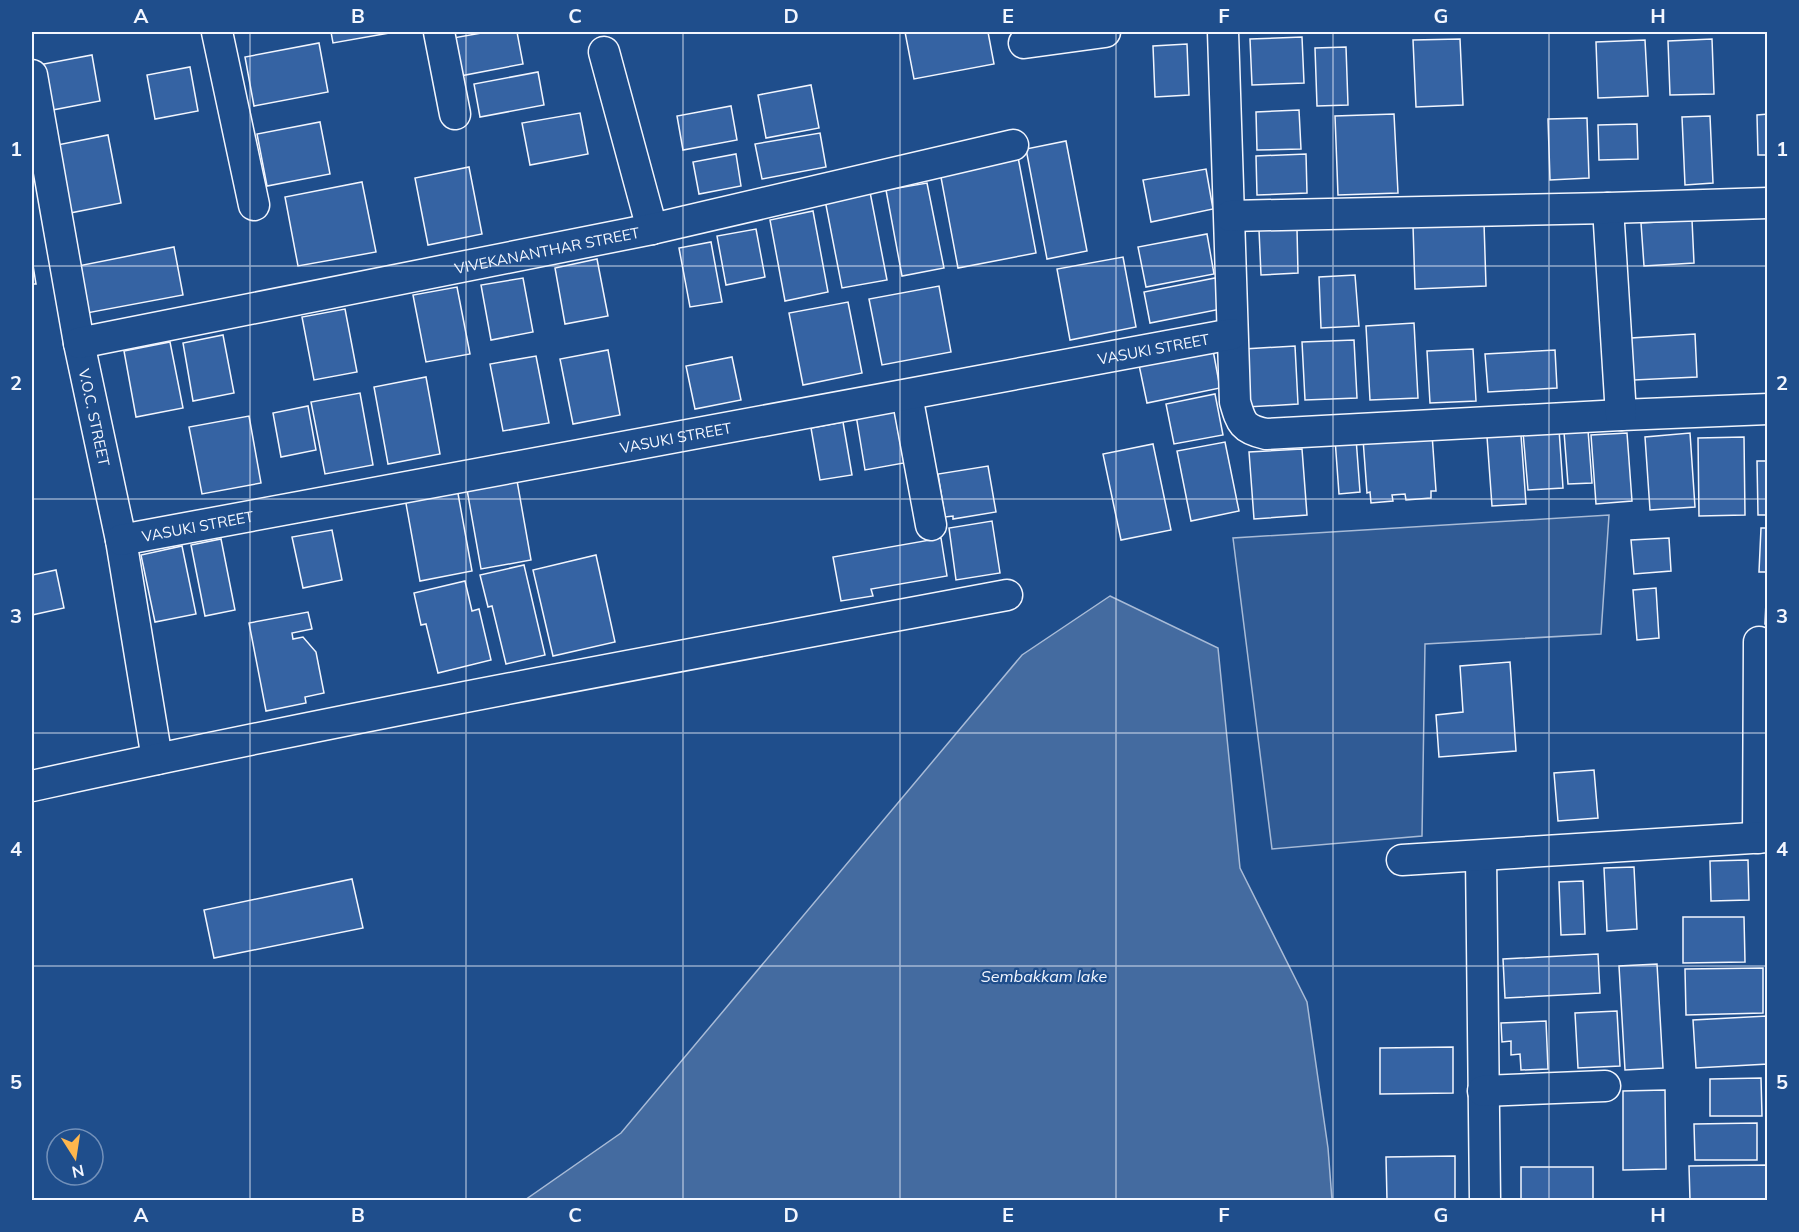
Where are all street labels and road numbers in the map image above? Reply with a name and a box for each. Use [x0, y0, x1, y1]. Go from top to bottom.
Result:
street label: VIVEKANANTHAR STREET [453, 222, 641, 278]
street label: VASUKI STREET [1096, 329, 1211, 368]
street label: V.O.C. STREET [75, 367, 114, 468]
street label: VASUKI STREET [618, 418, 733, 457]
street label: VASUKI STREET [140, 506, 255, 545]

